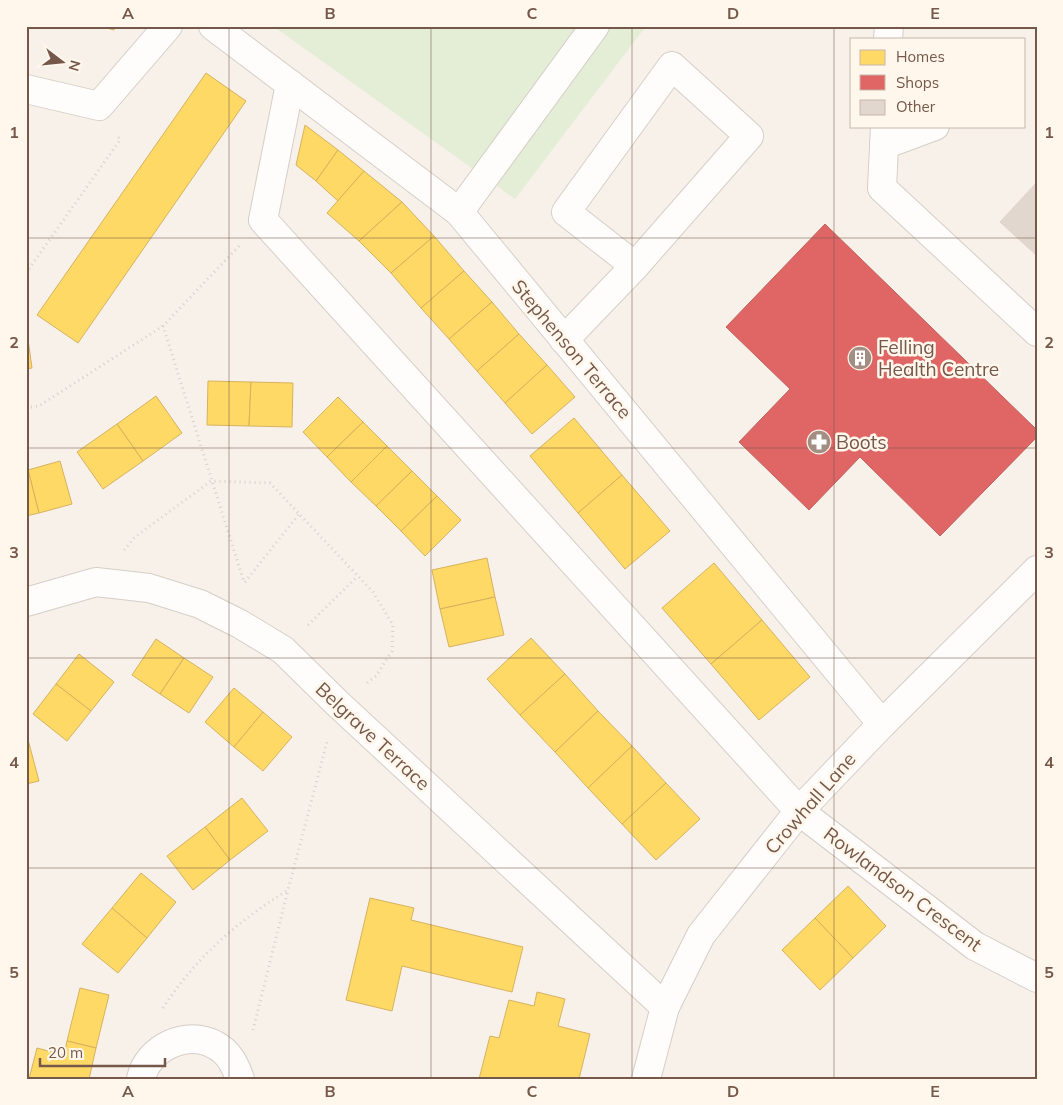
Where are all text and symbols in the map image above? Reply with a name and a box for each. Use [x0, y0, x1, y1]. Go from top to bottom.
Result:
text: A [122, 3, 134, 23]
text: B [324, 3, 336, 23]
text: C [527, 3, 538, 23]
text: D [727, 3, 739, 23]
text: E [930, 3, 940, 23]
north arrow [38, 38, 88, 88]
legend [850, 38, 1026, 128]
text: Homes [896, 47, 945, 66]
text: N [64, 58, 85, 73]
text: Shops [896, 73, 939, 92]
text: Other [896, 97, 936, 116]
text: 1 [9, 122, 19, 142]
text: 1 [1044, 122, 1054, 142]
street label: Stephenson Terrace [507, 275, 637, 423]
text: 2 [9, 332, 19, 352]
text: 2 [1044, 332, 1054, 352]
place label: Felling Health Centre [878, 335, 999, 381]
building icon: Felling Health Centre [847, 345, 873, 371]
pharmacy icon: Boots [806, 429, 832, 455]
place label: Boots [836, 430, 887, 454]
text: 3 [9, 542, 19, 562]
text: 3 [1044, 542, 1054, 562]
street label: Belgrave Terrace [311, 677, 435, 795]
street label: Crowhall Lane [759, 747, 861, 859]
text: 4 [9, 752, 19, 772]
text: 4 [1044, 752, 1054, 772]
street label: Rowlandson Crescent [819, 822, 987, 957]
text: 5 [9, 962, 19, 982]
text: 5 [1044, 962, 1054, 982]
scale bar [40, 1035, 165, 1067]
text: 20 m [48, 1043, 83, 1062]
text: A [122, 1081, 134, 1101]
text: B [324, 1081, 336, 1101]
text: C [527, 1081, 538, 1101]
text: D [727, 1081, 739, 1101]
text: E [930, 1081, 940, 1101]

